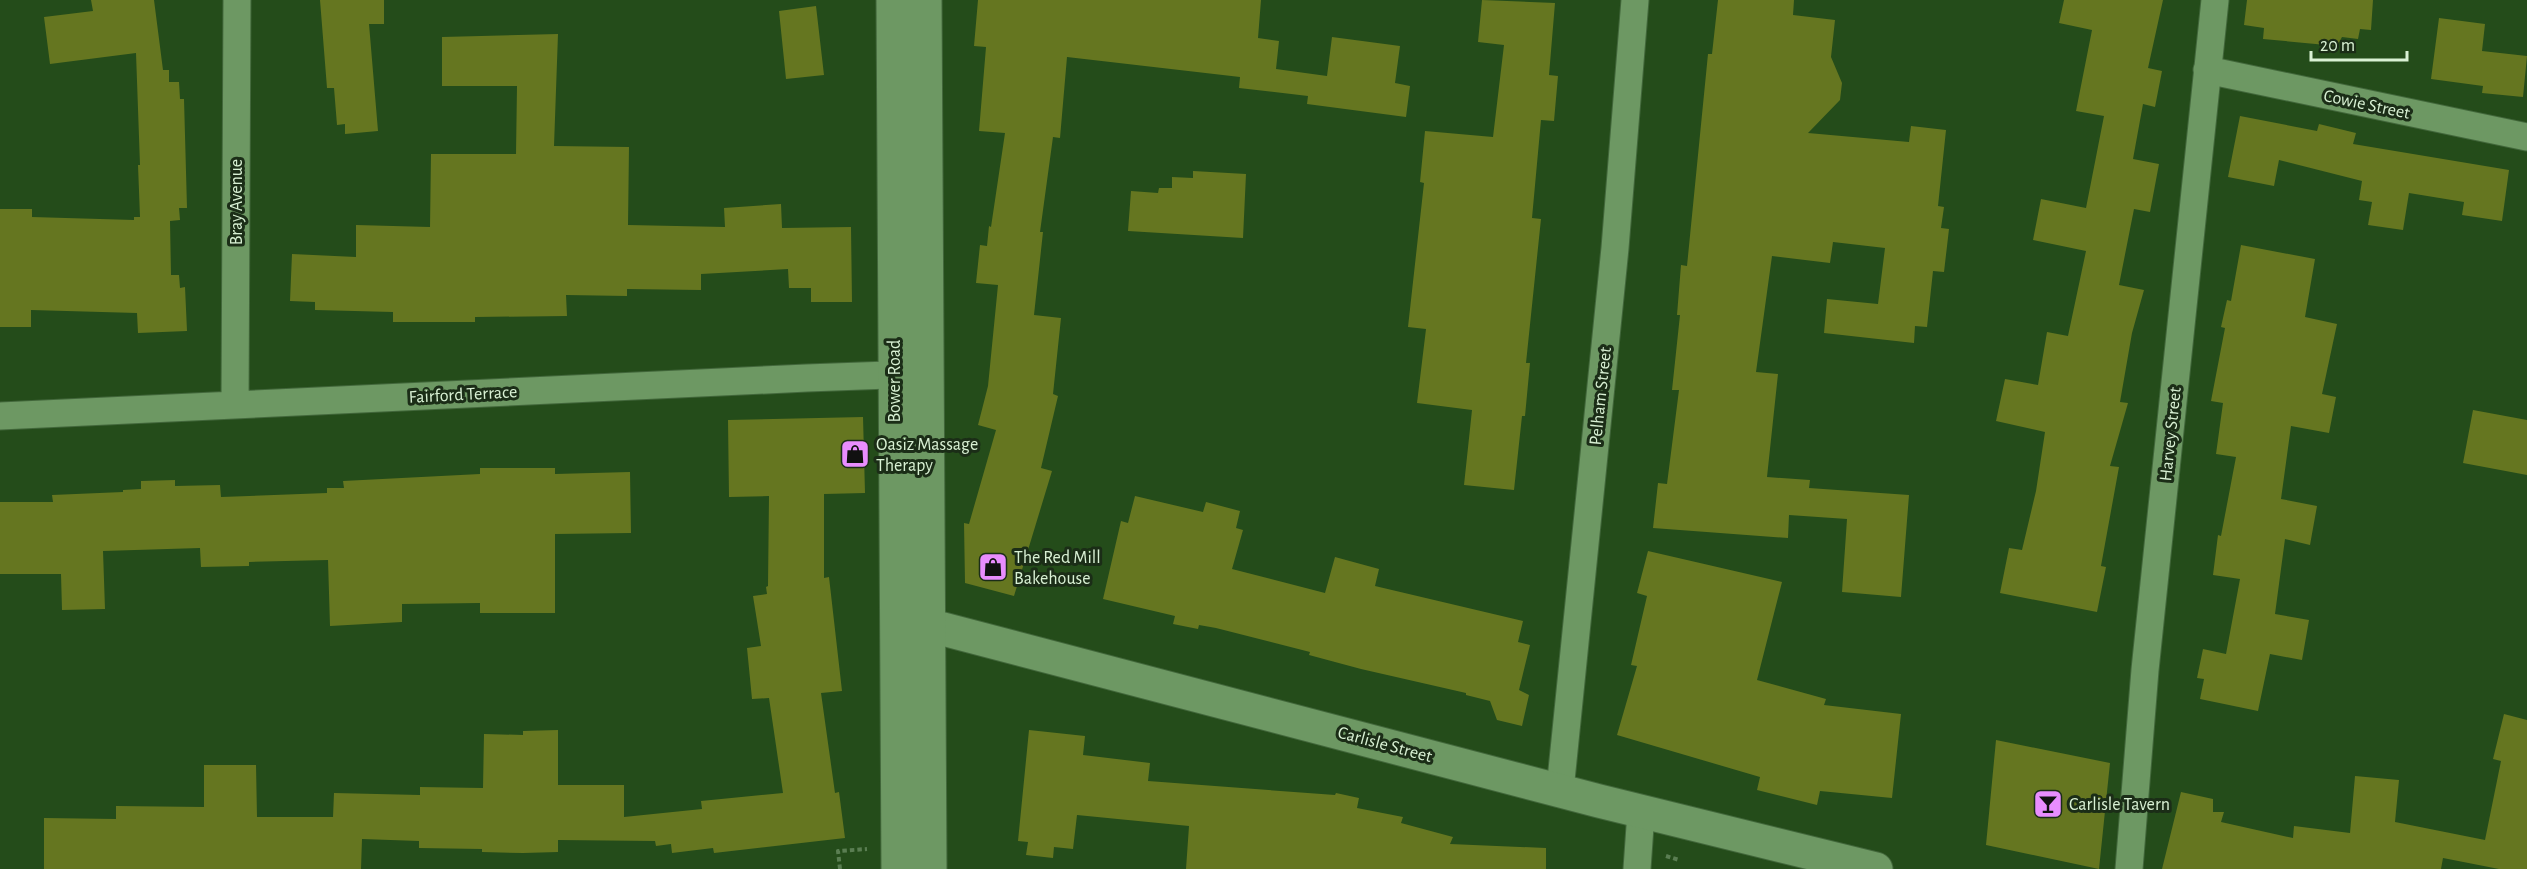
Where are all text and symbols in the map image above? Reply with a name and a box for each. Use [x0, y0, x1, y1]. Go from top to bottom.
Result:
scale bar [2311, 24, 2407, 62]
text: 20 m [2320, 37, 2355, 55]
street label: Cowie Street [2322, 87, 2412, 123]
street label: Bray Avenue [228, 159, 246, 245]
street label: Bower Road [886, 340, 904, 422]
street label: Pelham Street [1587, 346, 1615, 446]
street label: Fairford Terrace [408, 383, 518, 407]
street label: Harvey Street [2157, 386, 2185, 482]
place label: Oasiz Massage Therapy [876, 436, 978, 475]
shop icon: Oasiz Massage Therapy [839, 438, 871, 470]
place label: The Red Mill Bakehouse [1014, 549, 1101, 588]
shop icon: The Red Mill Bakehouse [977, 551, 1009, 583]
street label: Carlisle Street [1336, 724, 1434, 766]
bar icon: Carlisle Tavern [2032, 788, 2064, 820]
place label: Carlisle Tavern [2069, 796, 2170, 814]

